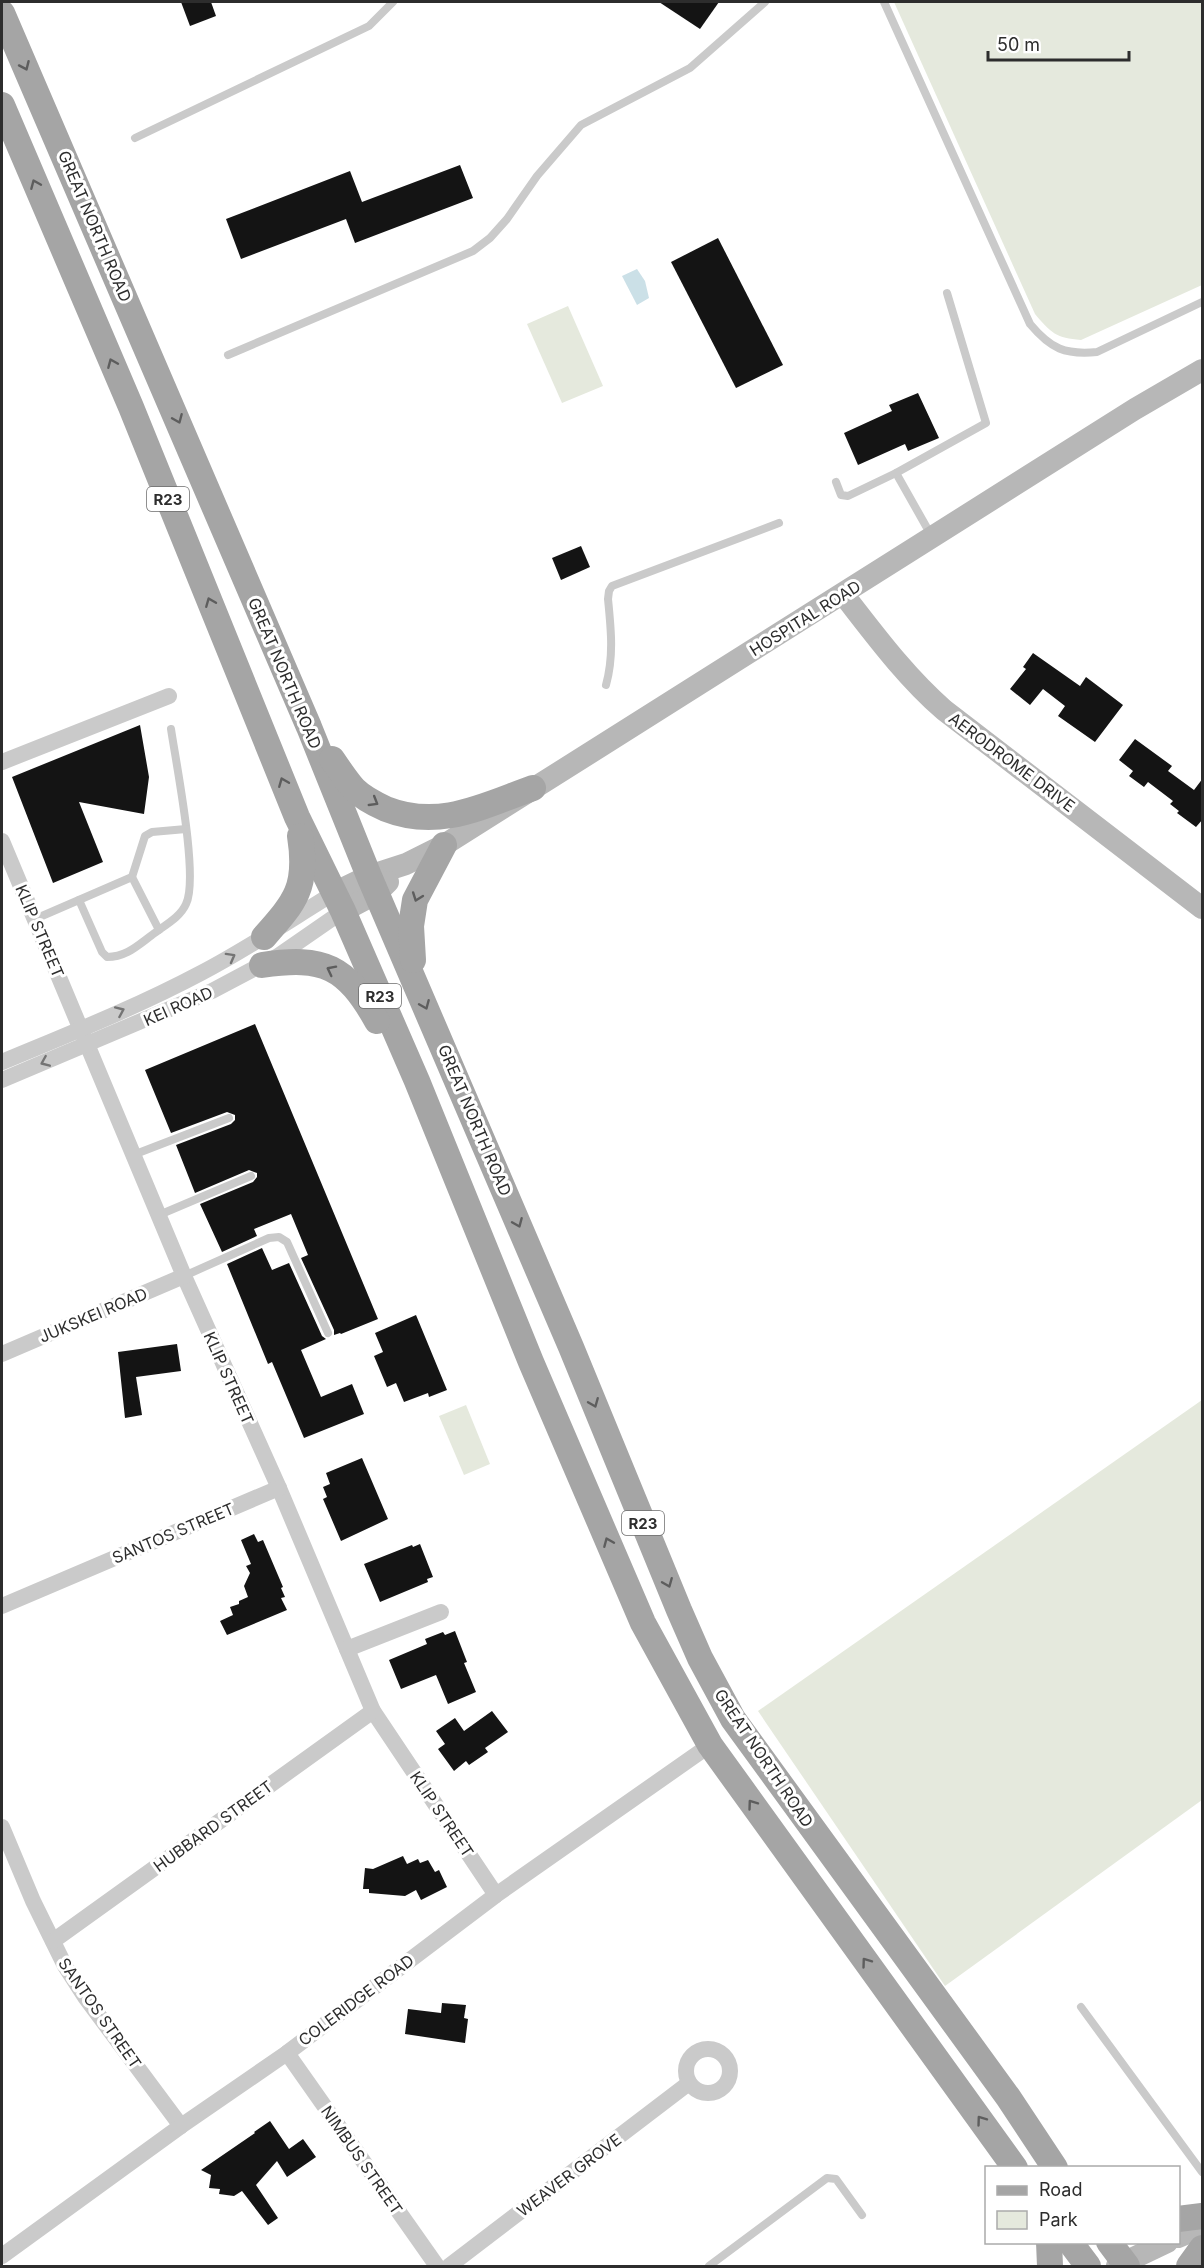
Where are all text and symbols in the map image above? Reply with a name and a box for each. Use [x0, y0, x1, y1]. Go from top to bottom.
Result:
scale bar [988, 24, 1129, 62]
text: 50 m [997, 34, 1040, 55]
one-way arrow [18, 60, 30, 71]
street label: GREAT NORTH ROAD [54, 147, 136, 305]
one-way arrow [30, 179, 42, 190]
one-way arrow [107, 358, 119, 369]
one-way arrow [171, 412, 183, 423]
road number: R23 [147, 487, 189, 511]
street label: HOSPITAL ROAD [746, 576, 864, 660]
street label: GREAT NORTH ROAD [244, 594, 326, 752]
one-way arrow [205, 597, 217, 608]
street label: AERODROME DRIVE [945, 708, 1079, 816]
one-way arrow [278, 778, 290, 789]
one-way arrow [368, 795, 378, 807]
street label: KLIP STREET [11, 881, 69, 981]
one-way arrow [412, 891, 425, 902]
one-way arrow [225, 952, 236, 964]
one-way arrow [327, 965, 338, 977]
street label: KEI ROAD [140, 982, 216, 1030]
road number: R23 [359, 984, 401, 1008]
one-way arrow [418, 998, 430, 1009]
one-way arrow [114, 1007, 125, 1019]
street label: GREAT NORTH ROAD [434, 1041, 516, 1199]
one-way arrow [40, 1055, 51, 1067]
one-way arrow [511, 1217, 523, 1228]
street label: JUKSKEI ROAD [36, 1283, 150, 1347]
street label: KLIP STREET [200, 1329, 258, 1427]
one-way arrow [587, 1396, 599, 1407]
street label: SANTOS STREET [109, 1498, 237, 1568]
road number: R23 [622, 1511, 664, 1535]
one-way arrow [603, 1537, 615, 1548]
one-way arrow [661, 1577, 673, 1588]
street label: GREAT NORTH ROAD [710, 1685, 818, 1831]
street label: KLIP STREET [406, 1767, 478, 1861]
street label: HUBBARD STREET [149, 1776, 277, 1876]
one-way arrow [749, 1799, 760, 1810]
street label: COLERIDGE ROAD [294, 1950, 418, 2050]
street label: SANTOS STREET [54, 1954, 146, 2072]
one-way arrow [863, 1957, 874, 1968]
street label: NIMBUS STREET [317, 2102, 407, 2218]
one-way arrow [977, 2116, 988, 2127]
street label: WEAVER GROVE [513, 2129, 625, 2221]
legend [985, 2166, 1180, 2244]
text: Road [1039, 2179, 1082, 2200]
text: Park [1039, 2209, 1078, 2230]

